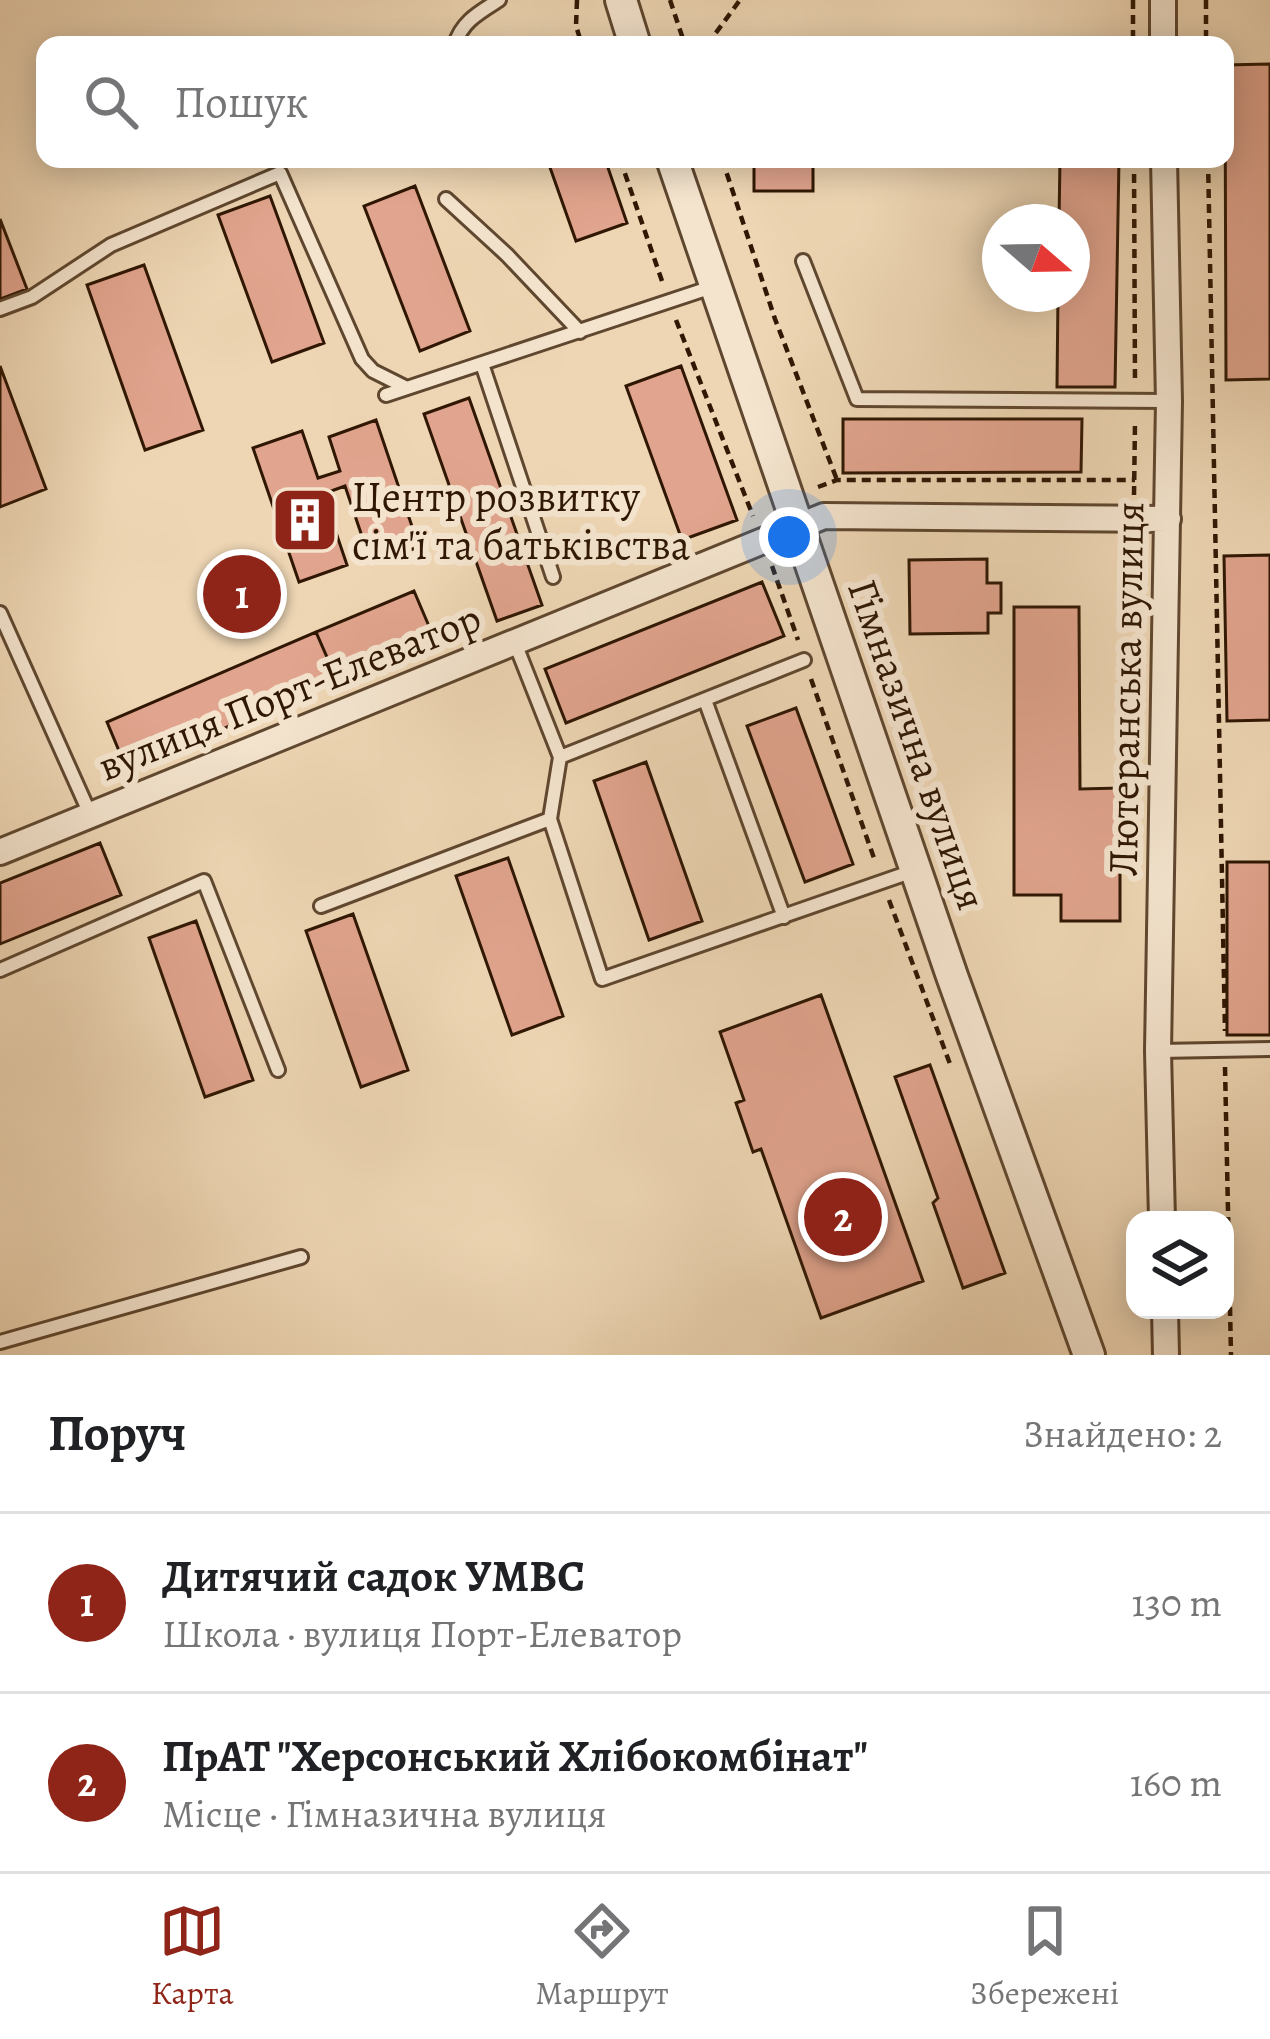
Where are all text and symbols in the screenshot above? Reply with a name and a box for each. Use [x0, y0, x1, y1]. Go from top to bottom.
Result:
search box [36, 36, 1234, 168]
icon: search [78, 69, 144, 135]
text: Пошук [174, 71, 308, 133]
north arrow [982, 204, 1090, 312]
place label: Центр розвитку сім'ї та батьківства [352, 468, 691, 573]
building icon: Центр розвитку сім'ї та батьківства [270, 485, 340, 555]
street label: Лютеранська вулиця [1094, 501, 1157, 877]
your location [759, 507, 819, 567]
pin: 1 [203, 549, 281, 639]
street label: Гімназична вулиця [834, 571, 1001, 917]
street label: вулиця Порт-Елеватор [89, 589, 489, 794]
pin: 2 [804, 1172, 882, 1262]
map controls [1126, 1211, 1234, 1319]
button: layers [1126, 1211, 1234, 1319]
text: Поруч [48, 1398, 186, 1468]
text: Знайдено: 2 [1023, 1407, 1222, 1460]
text: Дитячий садок УМВС [162, 1545, 585, 1607]
text: 1 [80, 1576, 94, 1629]
text: 130 m [1131, 1576, 1222, 1629]
text: Школа · вулиця Порт-Елеватор [162, 1607, 682, 1660]
text: ПрАТ "Херсонський Хлібокомбінат" [162, 1725, 868, 1787]
text: 2 [78, 1756, 96, 1809]
text: 160 m [1130, 1756, 1222, 1809]
text: Місце · Гімназична вулиця [162, 1787, 606, 1840]
tab: Карта [151, 1898, 234, 2015]
tab: Маршрут [535, 1898, 669, 2015]
tab: Збережені [970, 1898, 1119, 2015]

